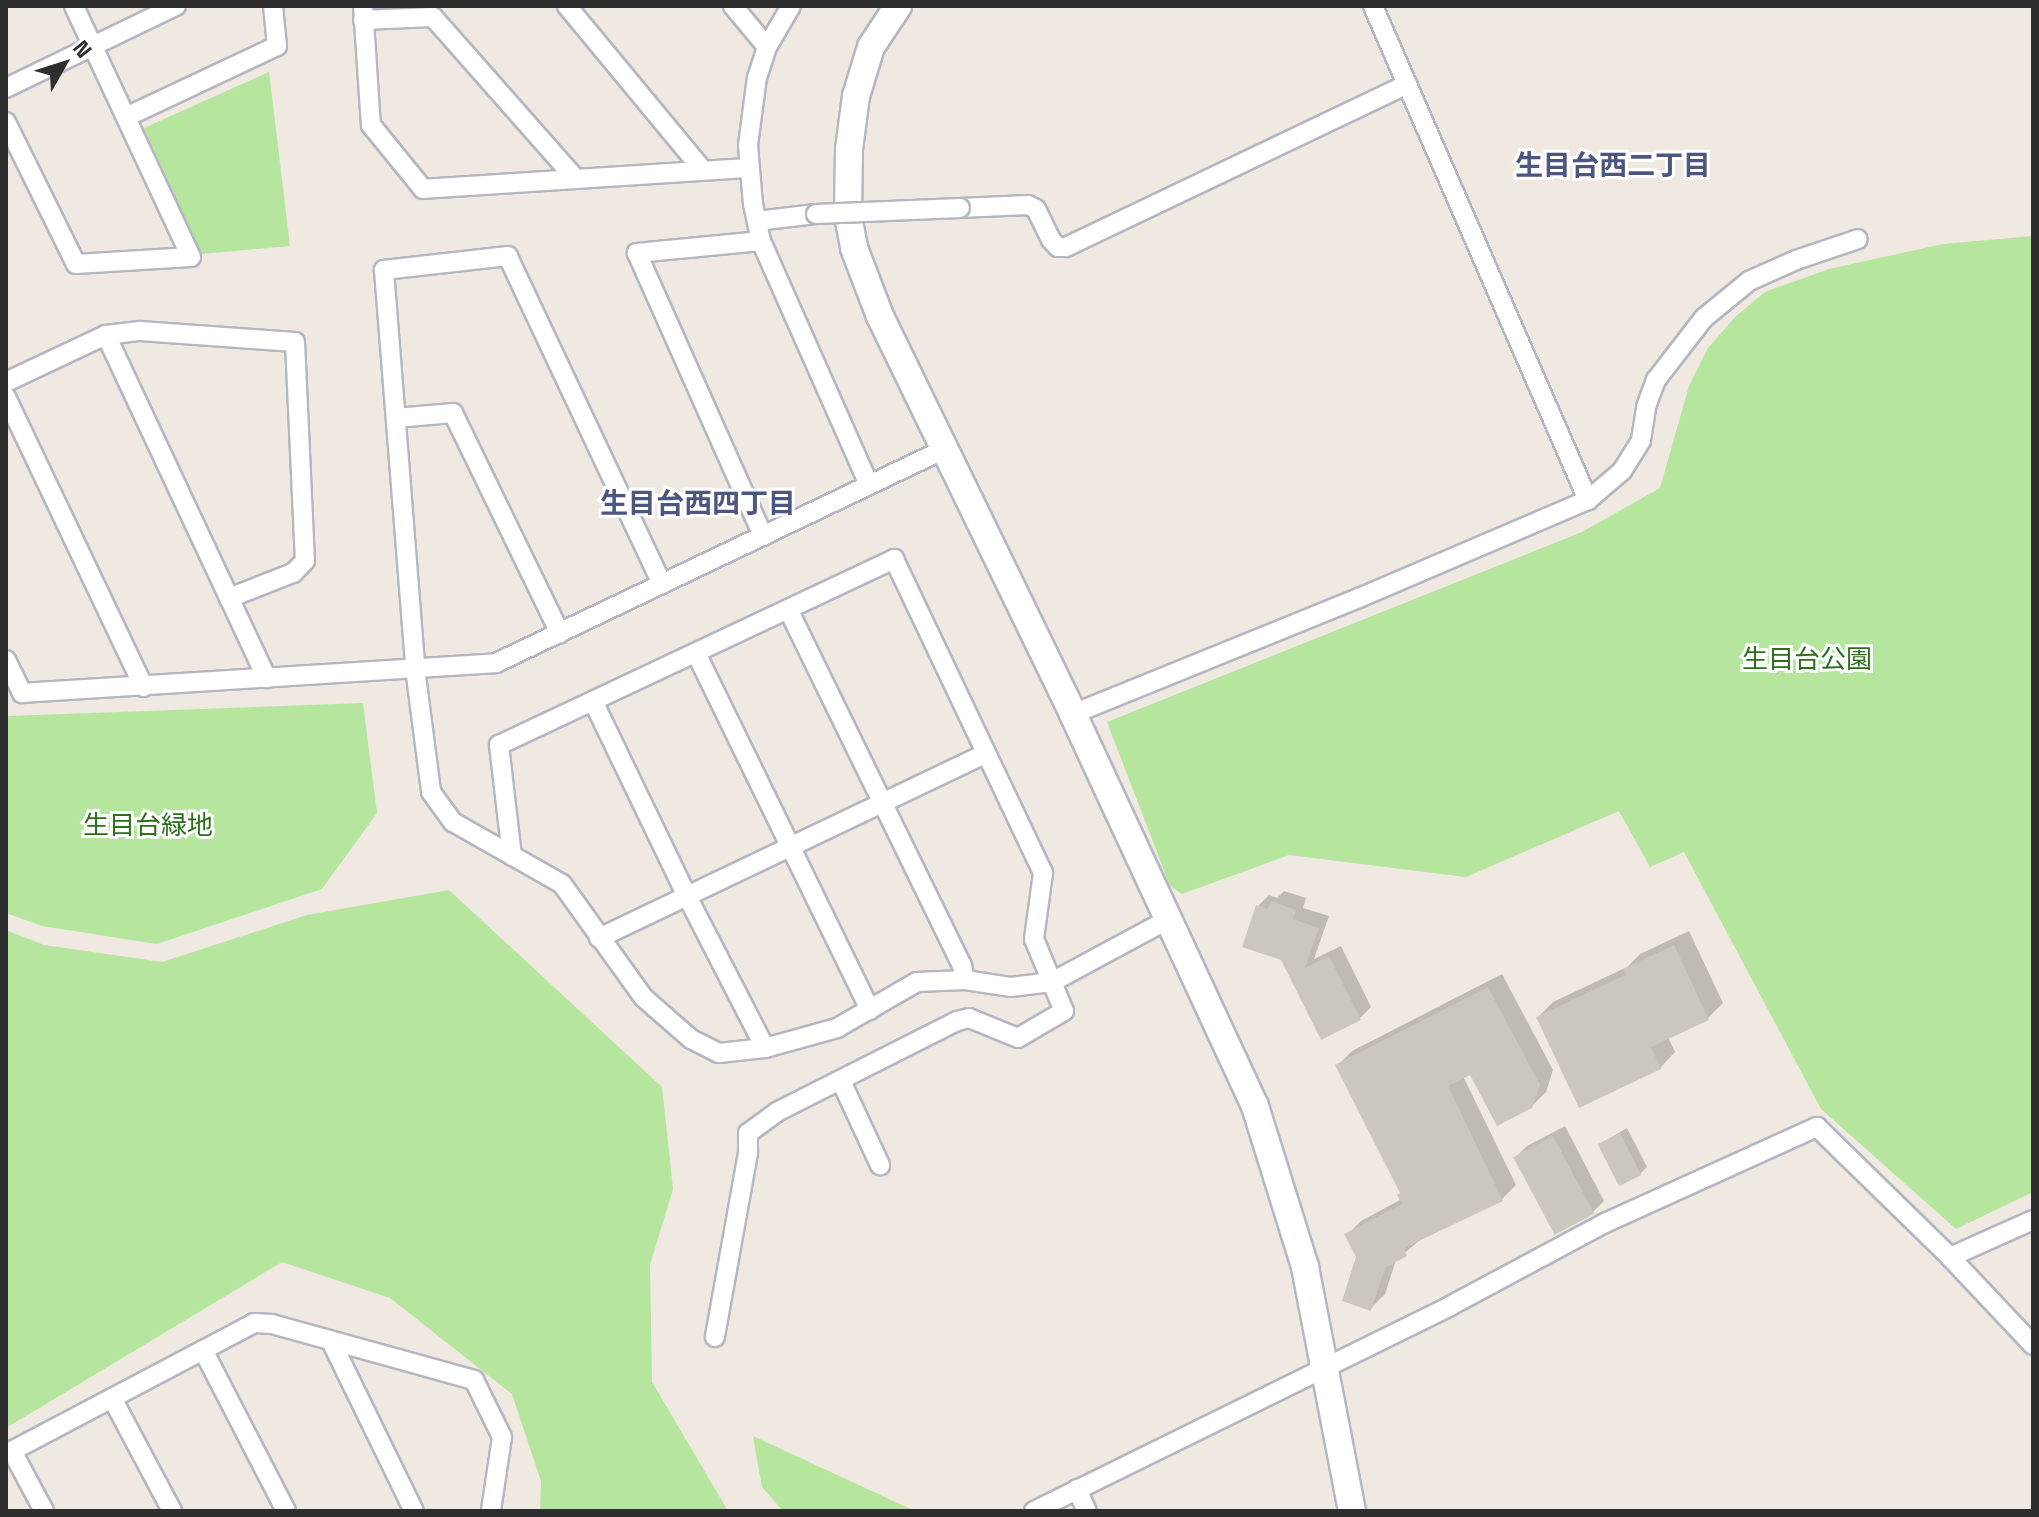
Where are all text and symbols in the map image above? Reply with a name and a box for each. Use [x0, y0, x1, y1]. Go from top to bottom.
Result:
north arrow [24, 24, 104, 104]
text: N [67, 34, 98, 63]
district label: 生目台西二丁目 [1515, 148, 1711, 182]
district label: 生目台西四丁目 [600, 486, 796, 520]
park label: 生目台公園 [1742, 644, 1872, 676]
park label: 生目台緑地 [83, 810, 213, 842]

